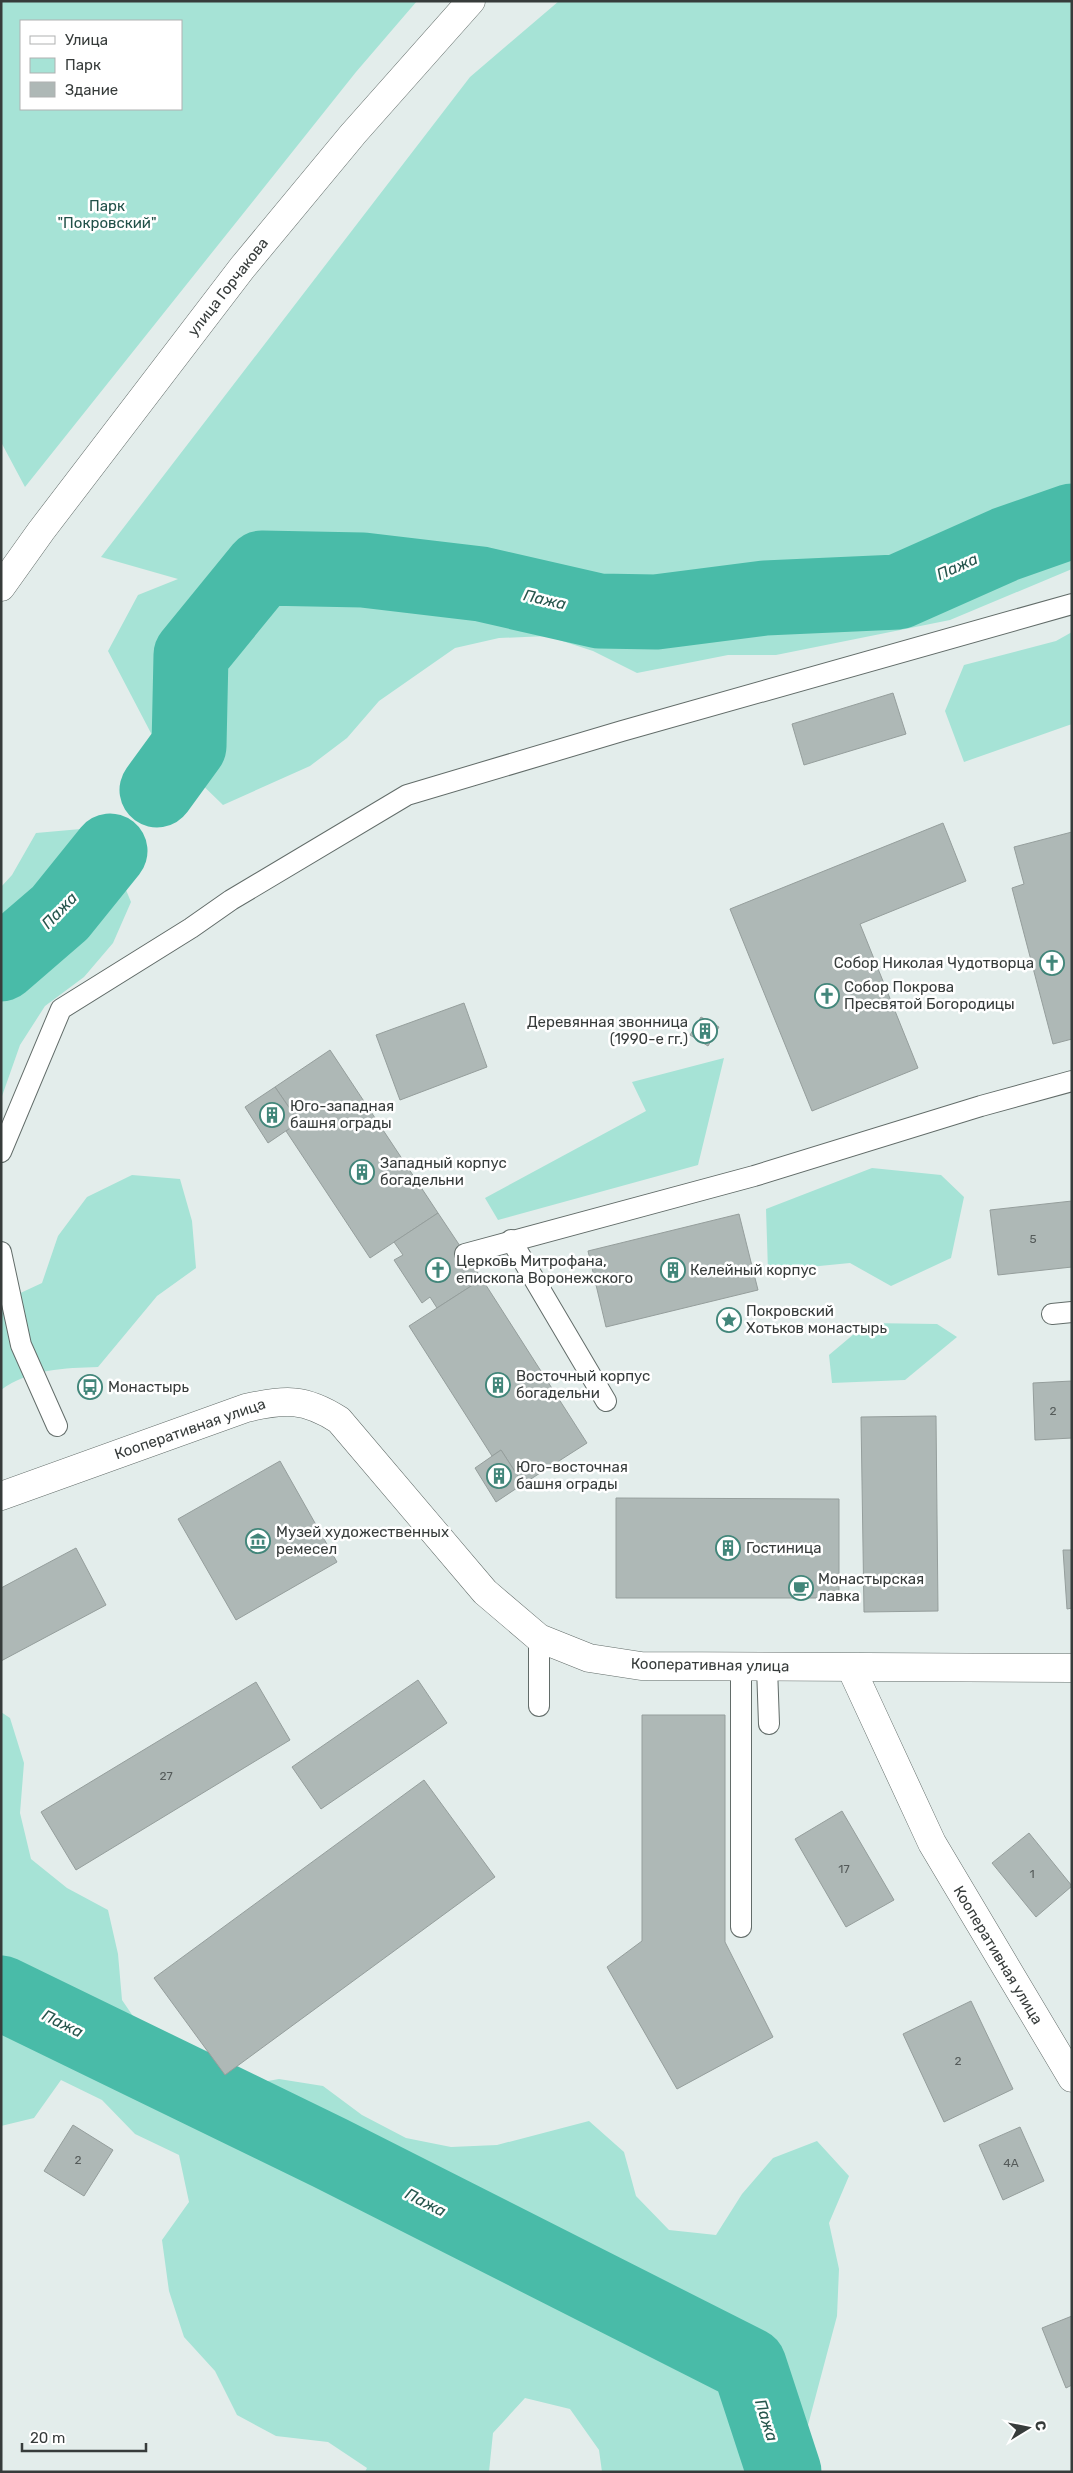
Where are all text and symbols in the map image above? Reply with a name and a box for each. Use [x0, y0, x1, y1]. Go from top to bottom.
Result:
legend [20, 20, 182, 110]
text: Улица [65, 31, 108, 49]
text: Парк [65, 56, 101, 74]
text: Здание [65, 81, 118, 99]
park label: Парк "Покровский" [57, 197, 157, 232]
street label: улица Горчакова [184, 234, 272, 340]
water label: Пажа [934, 549, 981, 584]
water label: Пажа [522, 585, 568, 614]
water label: Пажа [38, 888, 81, 932]
church icon: Собор Николая Чудотворца [1039, 950, 1065, 976]
place label: Собор Николая Чудотворца [834, 954, 1034, 972]
place label: Собор Покрова Пресвятой Богородицы [844, 978, 1015, 1013]
church icon: Собор Покрова Пресвятой Богородицы [814, 983, 840, 1009]
place label: Деревянная звонница (1990-е гг.) [527, 1013, 688, 1048]
building icon: Деревянная звонница (1990-е гг.) [692, 1018, 718, 1044]
place label: Юго-западная башня ограды [290, 1097, 394, 1132]
building icon: Юго-западная башня ограды [259, 1102, 285, 1128]
place label: Западный корпус богадельни [380, 1154, 507, 1189]
building icon: Западный корпус богадельни [349, 1159, 375, 1185]
house number: 5 [1029, 1232, 1037, 1246]
place label: Церковь Митрофана, епископа Воронежского [456, 1252, 633, 1287]
church icon: Церковь Митрофана, епископа Воронежского [425, 1257, 451, 1283]
building icon: Келейный корпус [660, 1257, 686, 1283]
place label: Келейный корпус [690, 1261, 817, 1279]
place label: Покровский Хотьков монастырь [746, 1302, 887, 1337]
place icon: Покровский Хотьков монастырь [716, 1307, 742, 1333]
place label: Восточный корпус богадельни [516, 1367, 650, 1402]
building icon: Восточный корпус богадельни [485, 1372, 511, 1398]
bus stop icon: Монастырь [77, 1374, 103, 1400]
place label: Монастырь [108, 1378, 189, 1396]
street label: Кооперативная улица [112, 1395, 268, 1463]
house number: 2 [1049, 1404, 1057, 1418]
place label: Юго-восточная башня ограды [516, 1458, 628, 1493]
building icon: Юго-восточная башня ограды [486, 1463, 512, 1489]
place label: Музей художественных ремесел [276, 1523, 449, 1558]
museum icon: Музей художественных ремесел [245, 1528, 271, 1554]
building icon: Гостиница [715, 1535, 741, 1561]
place label: Гостиница [746, 1539, 822, 1557]
place label: Монастырская лавка [818, 1570, 924, 1605]
cafe icon: Монастырская лавка [788, 1575, 814, 1601]
street label: Кооперативная улица [631, 1655, 789, 1675]
house number: 27 [159, 1769, 173, 1783]
house number: 17 [838, 1862, 850, 1876]
house number: 1 [1029, 1867, 1035, 1881]
street label: Кооперативная улица [949, 1882, 1047, 2028]
water label: Пажа [39, 2005, 86, 2041]
house number: 2 [954, 2054, 962, 2068]
house number: 2 [74, 2153, 82, 2167]
house number: 4А [1003, 2156, 1019, 2170]
water label: Пажа [402, 2184, 449, 2221]
water label: Пажа [751, 2397, 782, 2444]
north arrow [1003, 2403, 1053, 2453]
scale bar [22, 2420, 146, 2452]
text: С [1031, 2420, 1050, 2432]
text: 20 m [30, 2429, 65, 2447]

